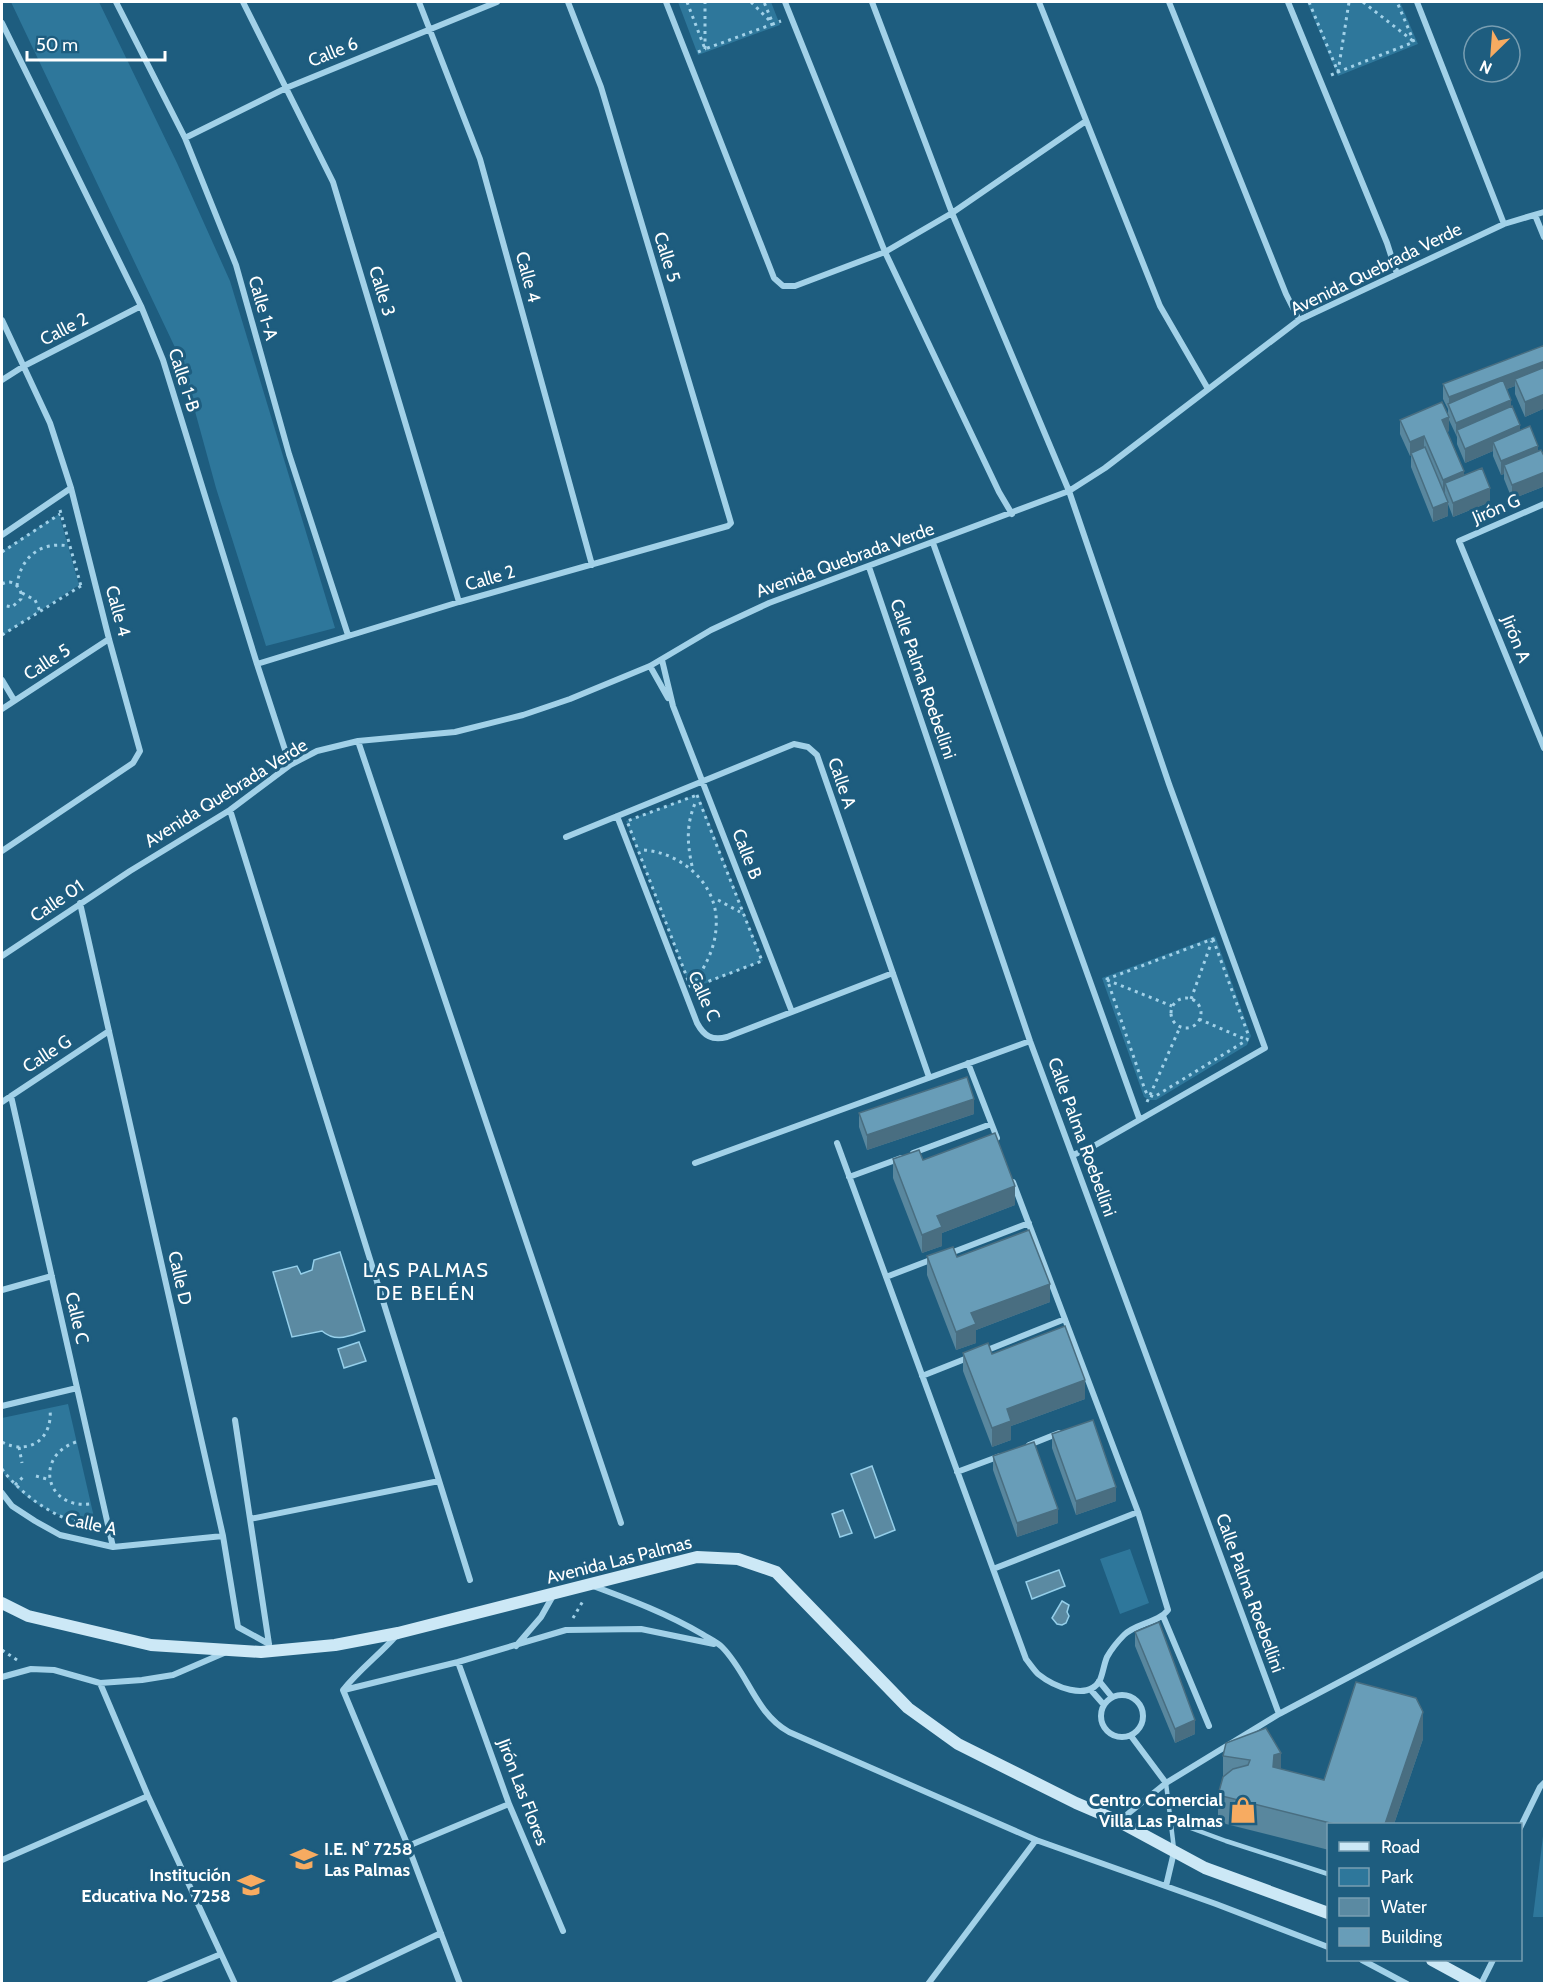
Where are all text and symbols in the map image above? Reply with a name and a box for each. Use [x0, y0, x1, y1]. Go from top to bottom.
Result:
scale bar [27, 24, 165, 62]
north arrow [1462, 24, 1522, 84]
street label: Calle 6 [305, 32, 361, 72]
text: 50 m [36, 34, 78, 56]
text: N [1477, 56, 1495, 78]
street label: Avenida Quebrada Verde [1287, 218, 1465, 320]
street label: Calle 5 [649, 229, 685, 285]
street label: Calle 4 [511, 249, 545, 305]
street label: Calle 3 [364, 263, 400, 319]
street label: Calle 1-A [243, 273, 283, 343]
street label: Calle 2 [36, 308, 92, 350]
street label: Calle 1-B [163, 345, 205, 415]
street label: Jirón G [1468, 489, 1523, 529]
street label: Avenida Quebrada Verde [753, 518, 937, 602]
street label: Calle 2 [463, 560, 517, 596]
street label: Calle 4 [101, 583, 135, 639]
street label: Calle Palma Roebellini [885, 596, 961, 762]
street label: Jirón A [1496, 611, 1535, 666]
street label: Calle 5 [20, 639, 74, 685]
street label: Avenida Quebrada Verde [140, 734, 312, 852]
street label: Calle A [823, 755, 861, 811]
street label: Calle B [727, 826, 767, 883]
street label: Calle 01 [26, 875, 88, 927]
street label: Calle C [683, 968, 725, 1024]
street label: Calle G [19, 1030, 75, 1078]
street label: Calle Palma Roebellini [1043, 1054, 1121, 1220]
street label: Calle D [163, 1249, 197, 1307]
district label: LAS PALMAS DE BELÉN [363, 1258, 489, 1305]
street label: Calle C [60, 1290, 94, 1346]
street label: Calle A [63, 1508, 119, 1540]
street label: Calle Palma Roebellini [1211, 1510, 1289, 1676]
street label: Avenida Las Palmas [544, 1531, 694, 1589]
street label: Jirón Las Flores [492, 1735, 553, 1848]
place label: Centro Comercial Villa Las Palmas [1089, 1789, 1223, 1832]
shop icon: Centro Comercial Villa Las Palmas [1228, 1795, 1258, 1825]
legend [1327, 1823, 1522, 1961]
text: Road [1381, 1836, 1420, 1858]
place label: I.E. N° 7258 Las Palmas [324, 1838, 413, 1881]
school or university icon: I.E. N° 7258 Las Palmas [289, 1844, 319, 1874]
place label: Institución Educativa No. 7258 [81, 1864, 231, 1907]
text: Park [1381, 1866, 1414, 1888]
school or university icon: Institución Educativa No. 7258 [236, 1870, 266, 1900]
text: Water [1381, 1896, 1427, 1918]
text: Building [1381, 1926, 1443, 1948]

